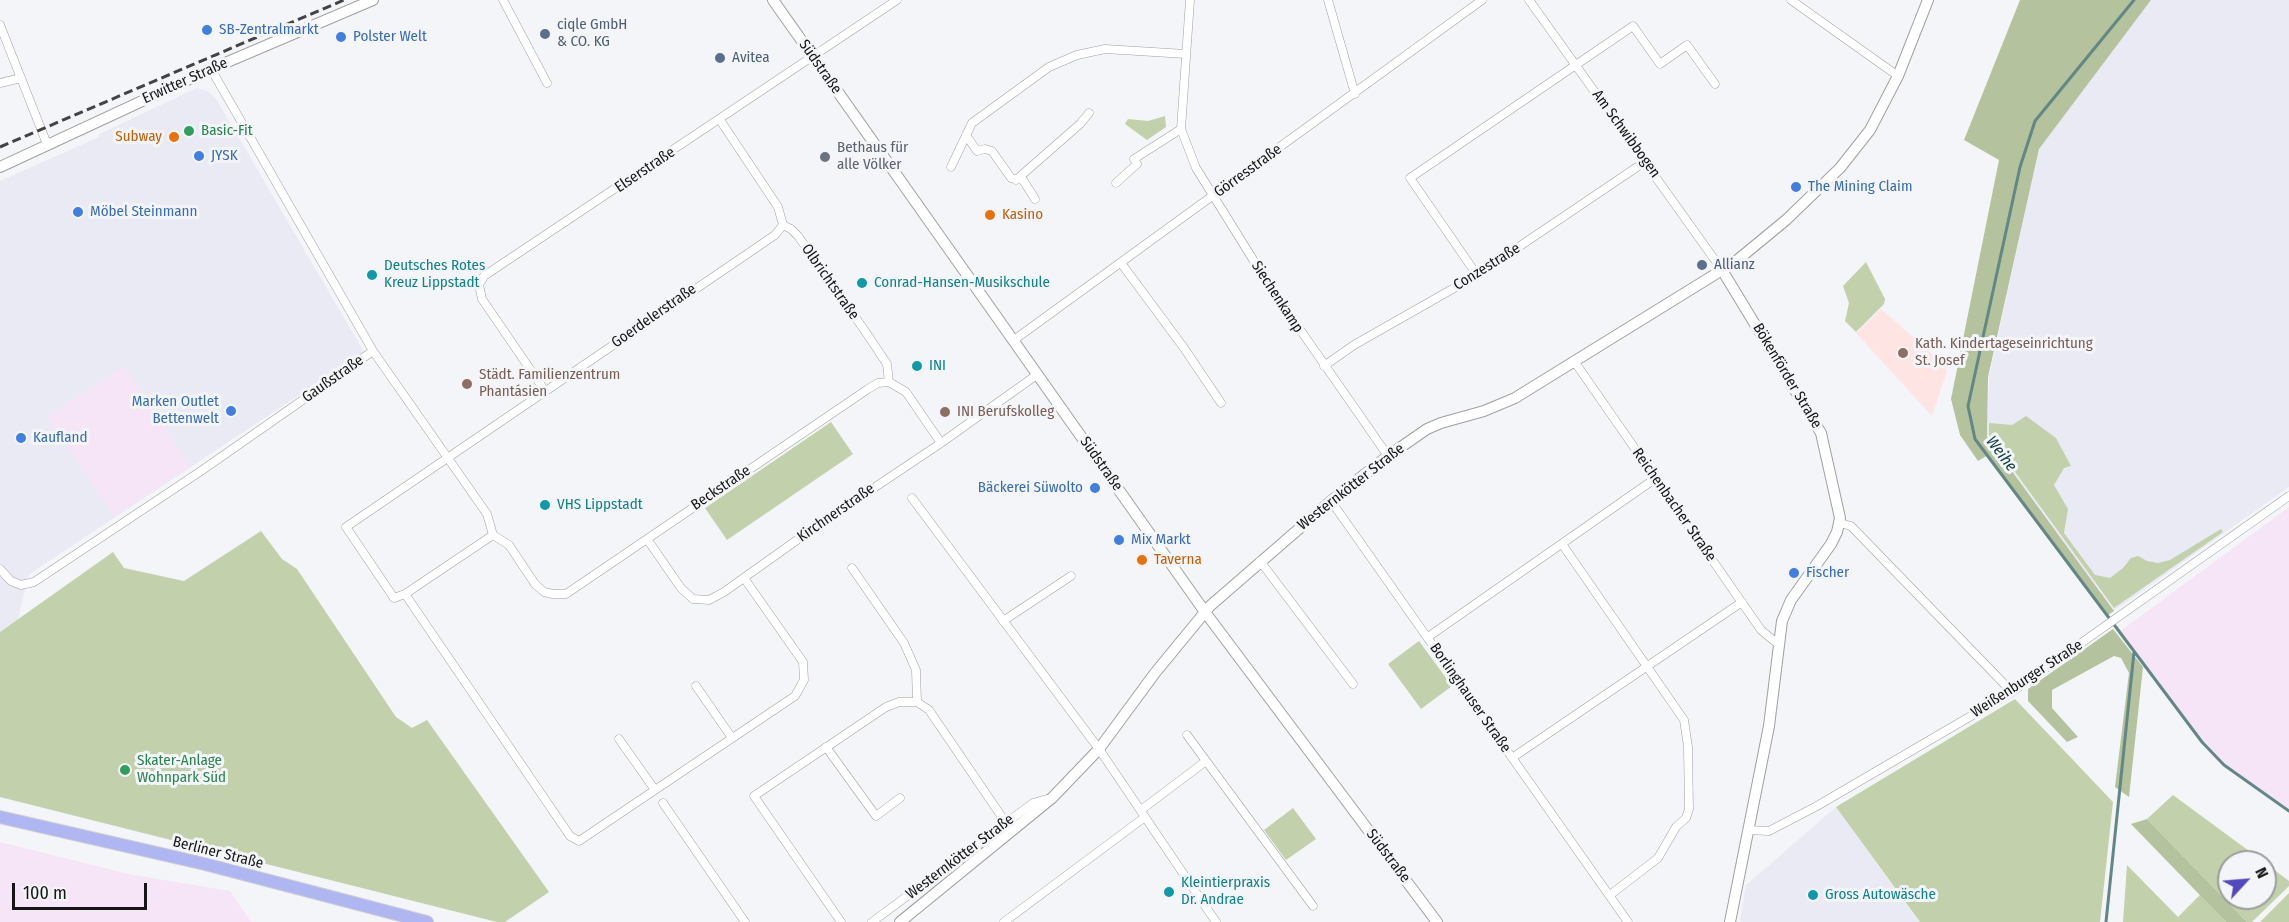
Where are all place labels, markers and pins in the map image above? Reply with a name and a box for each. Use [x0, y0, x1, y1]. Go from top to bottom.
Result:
place label: ciqle GmbH & CO. KG [557, 16, 627, 51]
place label: SB-Zentralmarkt [219, 21, 319, 39]
marker: SB-Zentralmarkt [200, 23, 214, 37]
marker: ciqle GmbH & CO. KG [538, 27, 552, 41]
place label: Polster Welt [353, 28, 427, 46]
marker: Polster Welt [334, 30, 348, 44]
place label: Avitea [732, 49, 770, 67]
marker: Avitea [713, 51, 727, 65]
place label: Basic-Fit [201, 122, 253, 140]
marker: Basic-Fit [182, 124, 196, 138]
place label: Subway [115, 128, 162, 146]
marker: Subway [167, 130, 181, 144]
place label: Bethaus für alle Völker [837, 139, 908, 174]
place label: JYSK [211, 147, 238, 165]
marker: JYSK [192, 149, 206, 163]
marker: Bethaus für alle Völker [818, 150, 832, 164]
place label: The Mining Claim [1808, 178, 1912, 196]
marker: The Mining Claim [1789, 180, 1803, 194]
place label: Möbel Steinmann [90, 203, 197, 221]
marker: Möbel Steinmann [71, 205, 85, 219]
place label: Kasino [1002, 206, 1043, 224]
marker: Kasino [983, 208, 997, 222]
place label: Allianz [1714, 256, 1755, 274]
place label: Deutsches Rotes Kreuz Lippstadt [384, 257, 485, 292]
marker: Allianz [1695, 258, 1709, 272]
marker: Deutsches Rotes Kreuz Lippstadt [365, 268, 379, 282]
place label: Conrad-Hansen-Musikschule [874, 274, 1050, 292]
marker: Conrad-Hansen-Musikschule [855, 276, 869, 290]
place label: Kath. Kindertageseinrichtung St. Josef [1915, 335, 2093, 370]
marker: Kath. Kindertageseinrichtung St. Josef [1896, 346, 1910, 360]
place label: INI [929, 357, 946, 375]
marker: INI [910, 359, 924, 373]
place label: Städt. Familienzentrum Phantásien [479, 366, 620, 401]
marker: Städt. Familienzentrum Phantásien [460, 377, 474, 391]
place label: Marken Outlet Bettenwelt [132, 393, 219, 428]
place label: INI Berufskolleg [957, 403, 1054, 421]
marker: Marken Outlet Bettenwelt [224, 404, 238, 418]
marker: INI Berufskolleg [938, 405, 952, 419]
place label: Kaufland [33, 429, 87, 447]
marker: Kaufland [14, 431, 28, 445]
place label: Bäckerei Süwolto [978, 479, 1083, 497]
marker: Bäckerei Süwolto [1088, 481, 1102, 495]
place label: VHS Lippstadt [557, 496, 643, 514]
marker: VHS Lippstadt [538, 498, 552, 512]
place label: Mix Markt [1131, 531, 1191, 549]
marker: Mix Markt [1112, 533, 1126, 547]
place label: Taverna [1154, 551, 1202, 569]
marker: Taverna [1135, 553, 1149, 567]
place label: Fischer [1806, 564, 1849, 582]
marker: Fischer [1787, 566, 1801, 580]
place label: Skater-Anlage Wohnpark Süd [137, 752, 226, 787]
marker: Skater-Anlage Wohnpark Süd [118, 763, 132, 777]
place label: Kleintierpraxis Dr. Andrae [1181, 874, 1270, 909]
marker: Kleintierpraxis Dr. Andrae [1162, 885, 1176, 899]
place label: Gross Autowäsche [1825, 886, 1936, 904]
marker: Gross Autowäsche [1806, 888, 1820, 902]

